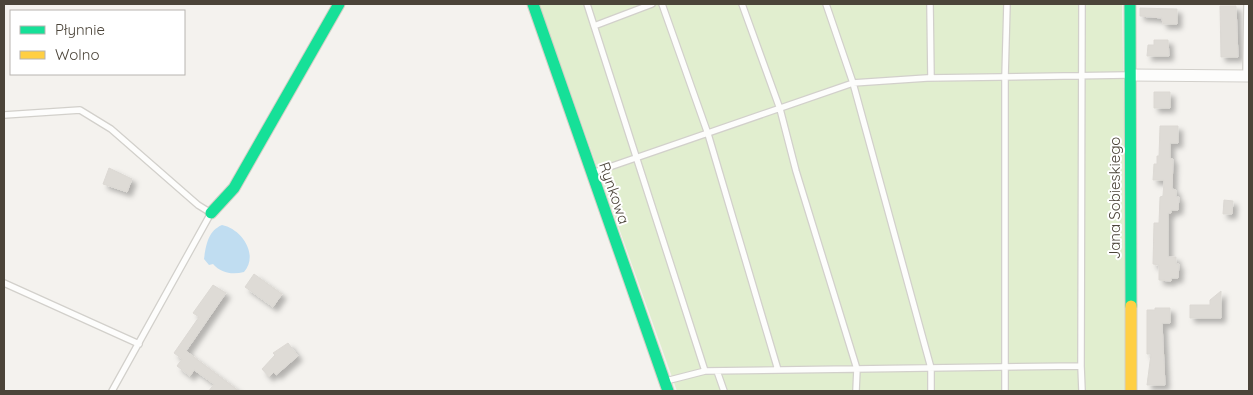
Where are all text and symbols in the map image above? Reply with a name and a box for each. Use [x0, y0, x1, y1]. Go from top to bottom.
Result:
legend [10, 10, 185, 75]
text: Płynnie [55, 20, 105, 39]
text: Wolno [55, 45, 100, 64]
street label: Jana Sobieskiego [1105, 137, 1124, 259]
street label: Rynkowa [595, 159, 634, 226]

